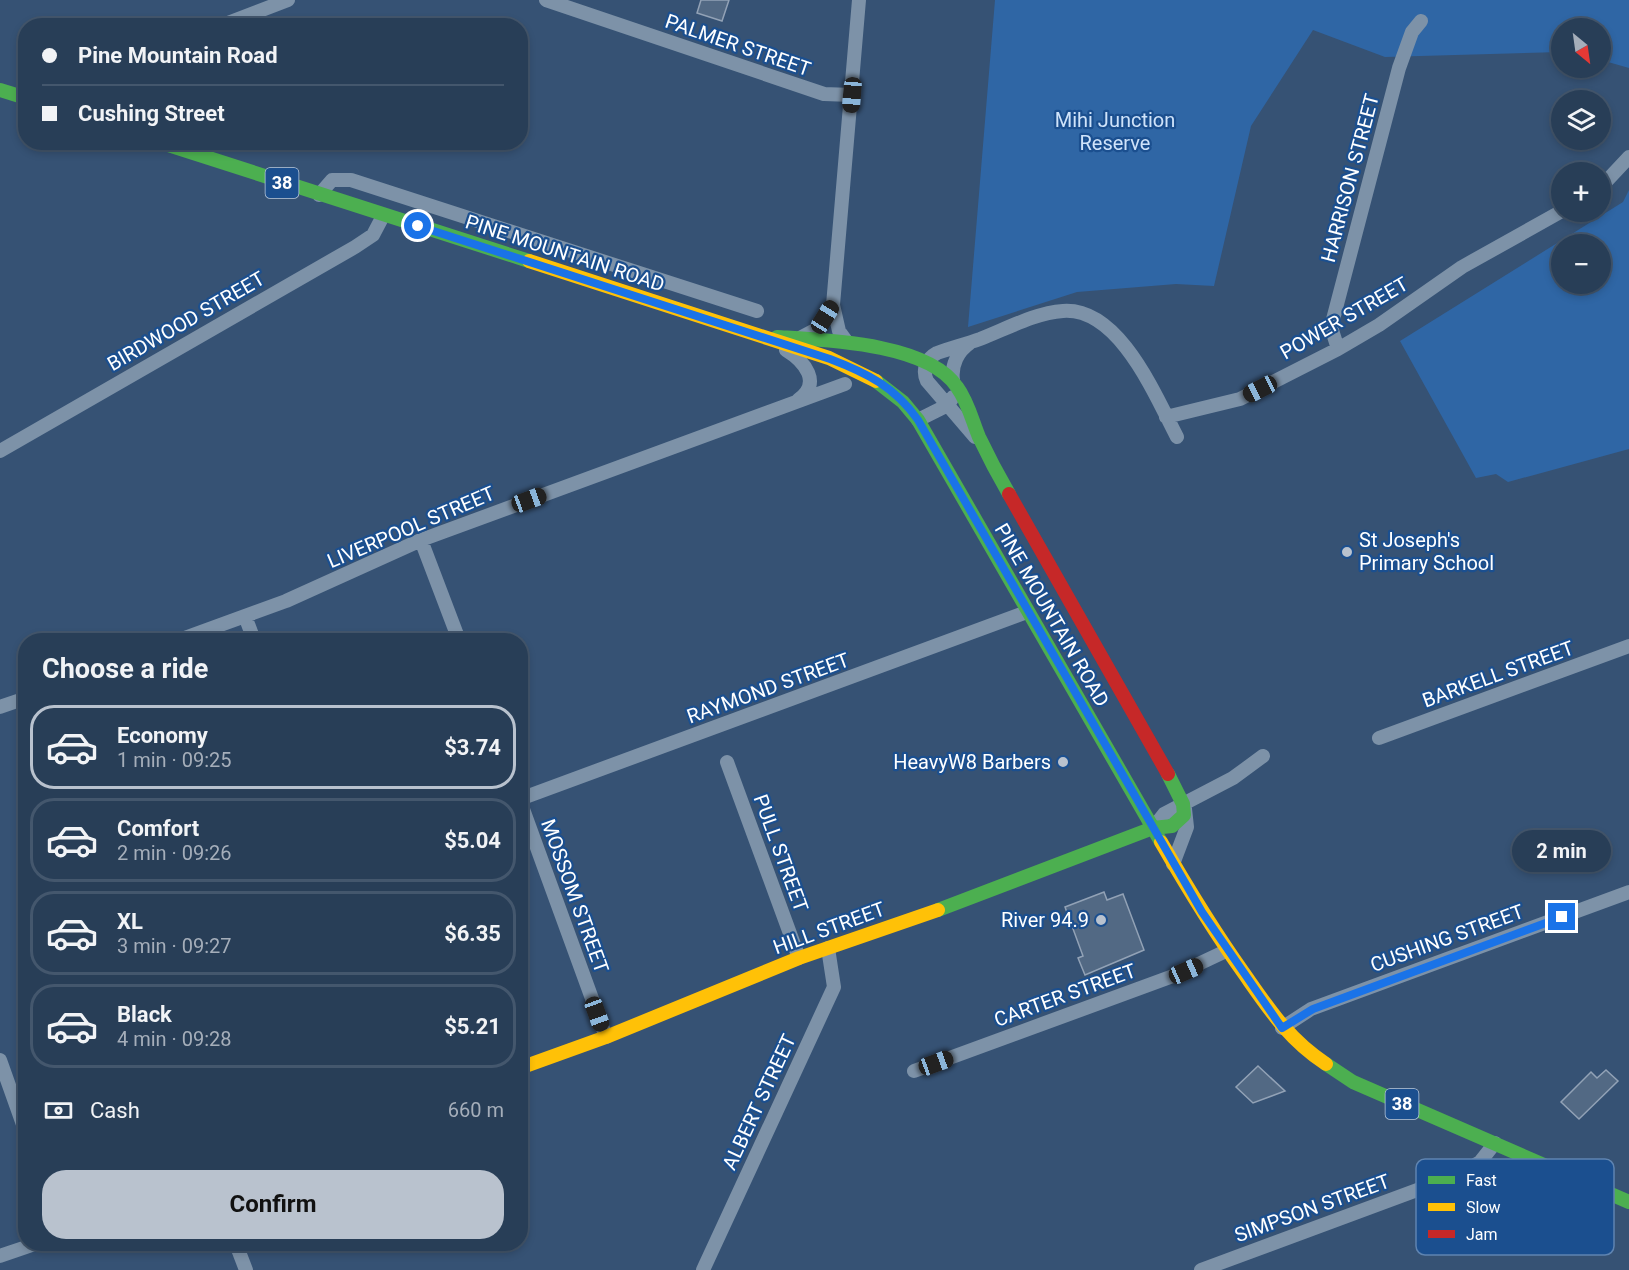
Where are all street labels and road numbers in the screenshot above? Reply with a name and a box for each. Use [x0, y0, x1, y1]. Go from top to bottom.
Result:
street label: PALMER STREET [662, 9, 814, 81]
street label: HARRISON STREET [1316, 91, 1384, 265]
road number: 38 [266, 168, 298, 198]
street label: PINE MOUNTAIN ROAD [462, 209, 668, 297]
street label: BIRDWOOD STREET [103, 266, 269, 376]
street label: POWER STREET [1276, 272, 1412, 364]
street label: LIVERPOOL STREET [324, 481, 498, 573]
street label: PINE MOUNTAIN ROAD [990, 519, 1114, 711]
street label: BARKELL STREET [1419, 635, 1577, 713]
street label: RAYMOND STREET [684, 647, 853, 729]
street label: PULL STREET [749, 791, 813, 915]
street label: MOSSOM STREET [536, 816, 614, 976]
street label: HILL STREET [770, 897, 888, 959]
street label: CUSHING STREET [1367, 899, 1527, 977]
street label: CARTER STREET [991, 958, 1139, 1032]
street label: ALBERT STREET [717, 1030, 801, 1174]
road number: 38 [1386, 1089, 1418, 1119]
street label: SIMPSON STREET [1231, 1169, 1393, 1247]

